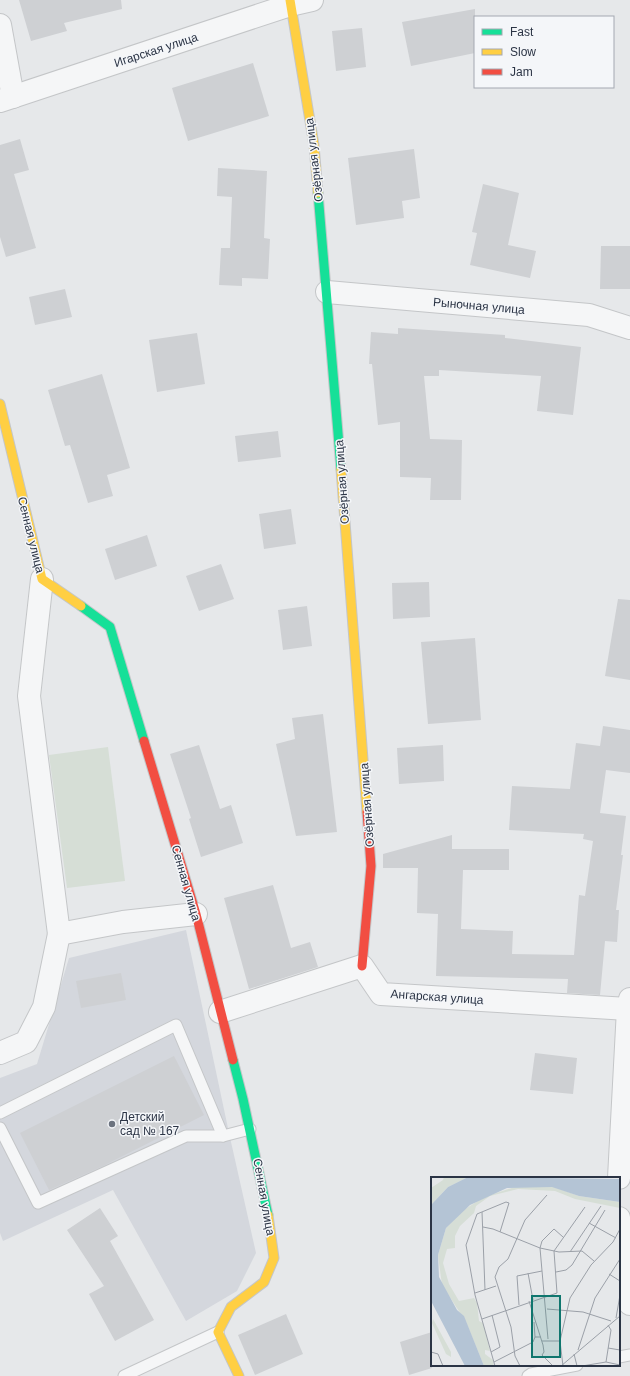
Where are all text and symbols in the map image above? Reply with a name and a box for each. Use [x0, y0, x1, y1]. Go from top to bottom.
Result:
legend [474, 16, 614, 88]
text: Fast [510, 25, 534, 39]
street label: Игарская улица [112, 30, 200, 70]
text: Slow [510, 45, 536, 59]
text: Jam [510, 65, 533, 79]
street label: Озёрная улица [302, 117, 326, 203]
street label: Рыночная улица [433, 295, 526, 317]
street label: Озёрная улица [332, 439, 352, 525]
street label: Сенная улица [15, 495, 47, 575]
street label: Озёрная улица [357, 762, 377, 848]
street label: Сенная улица [169, 844, 204, 923]
street label: Ангарская улица [390, 987, 484, 1007]
place label: Детский сад № 167 [120, 1110, 180, 1138]
marker: Детский сад № 167 [107, 1119, 117, 1129]
street label: Сенная улица [250, 1157, 278, 1237]
inset map [431, 1177, 620, 1366]

